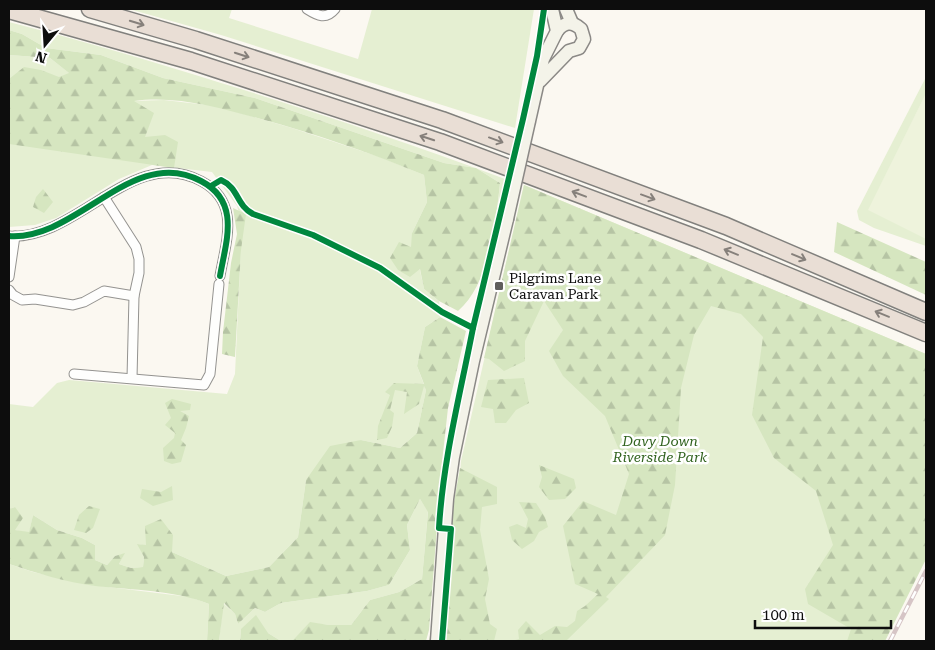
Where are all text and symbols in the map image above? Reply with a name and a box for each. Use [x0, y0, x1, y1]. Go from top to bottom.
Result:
one-way arrow [128, 18, 144, 28]
north arrow [20, 20, 70, 70]
text: N [33, 48, 49, 67]
one-way arrow [234, 51, 250, 61]
one-way arrow [420, 133, 435, 142]
one-way arrow [488, 136, 503, 145]
one-way arrow [572, 189, 587, 198]
one-way arrow [640, 193, 655, 202]
one-way arrow [724, 247, 739, 257]
one-way arrow [791, 253, 806, 263]
place label: Pilgrims Lane Caravan Park [509, 270, 601, 302]
marker: Pilgrims Lane Caravan Park [493, 280, 505, 292]
one-way arrow [874, 308, 889, 317]
park label: Davy Down Riverside Park [612, 433, 708, 465]
scale bar [755, 598, 891, 630]
text: 100 m [762, 606, 805, 624]

